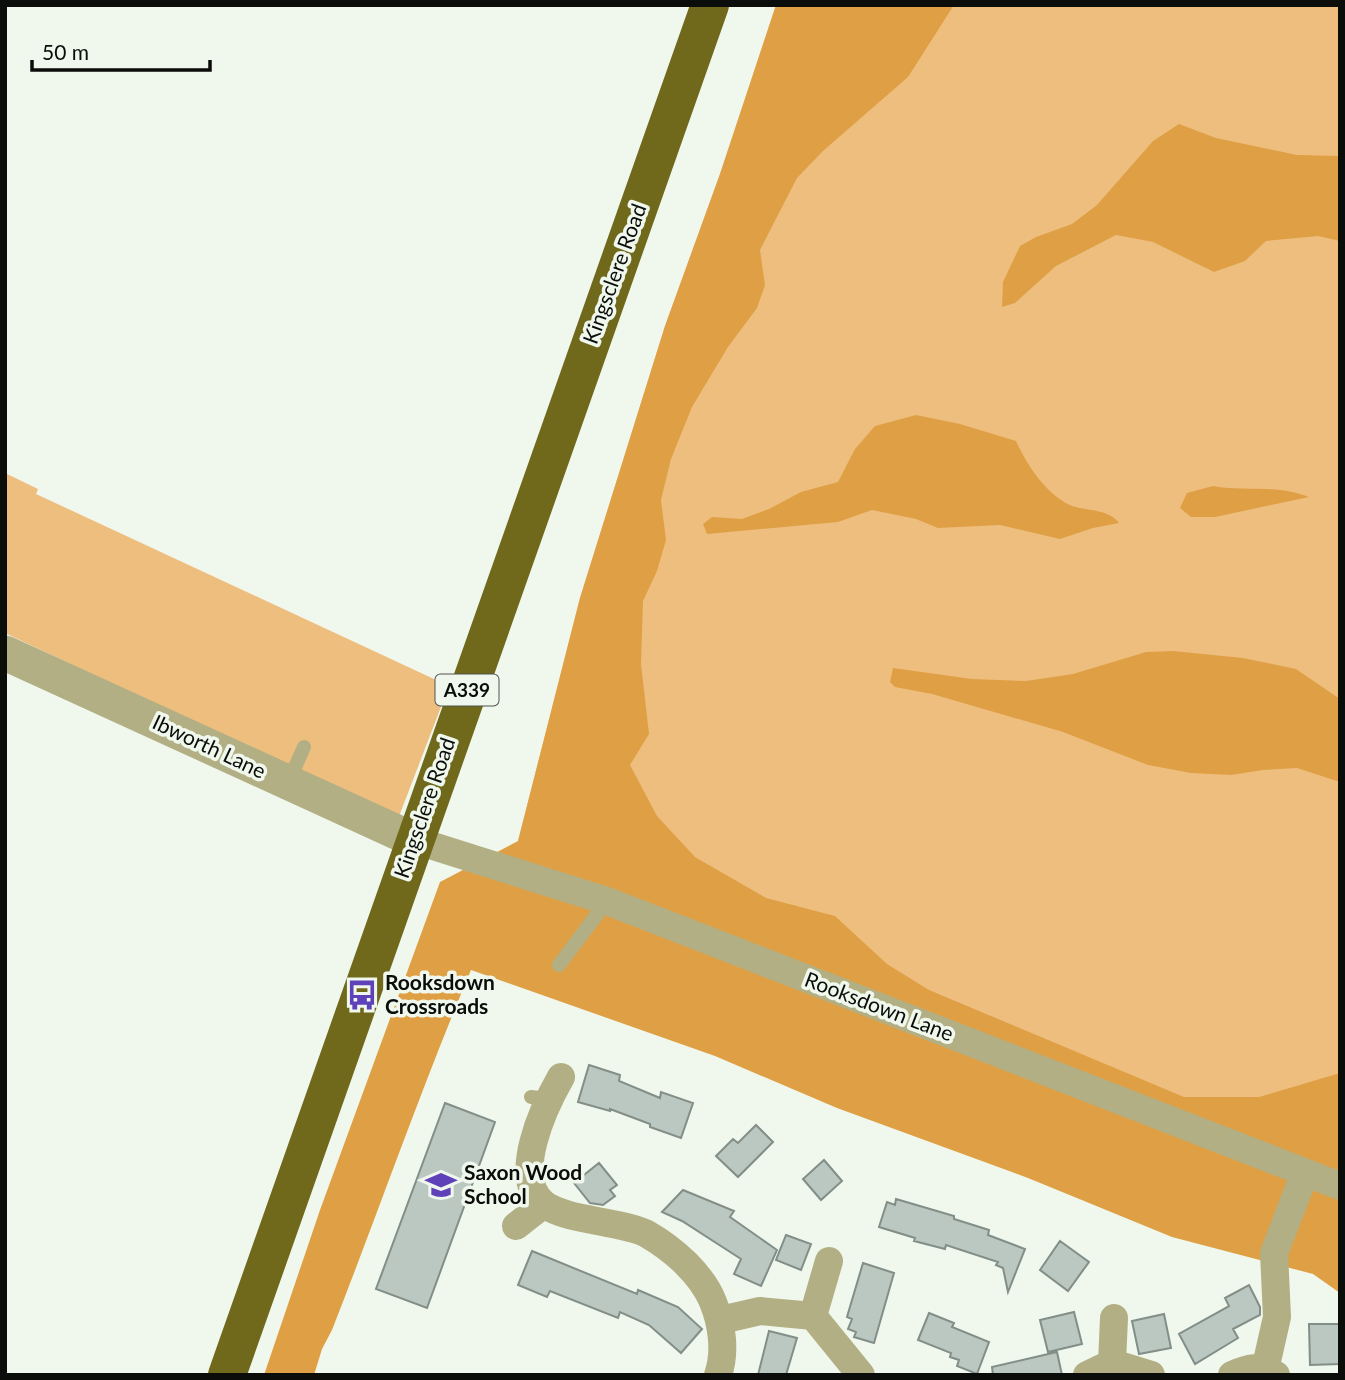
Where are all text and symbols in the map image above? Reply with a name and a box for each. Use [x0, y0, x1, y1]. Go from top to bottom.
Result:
scale bar [32, 28, 210, 72]
text: 50 m [42, 39, 89, 64]
street label: Kingsclere Road [577, 200, 650, 347]
road number: A339 [435, 674, 498, 706]
street label: Ibworth Lane [149, 709, 270, 783]
street label: Kingsclere Road [388, 734, 459, 881]
street label: Rooksdown Lane [802, 966, 957, 1045]
place label: Rooksdown Crossroads [385, 969, 495, 1018]
bus stop icon: Rooksdown Crossroads [345, 978, 379, 1012]
place label: Saxon Wood School [464, 1159, 582, 1208]
school or university icon: Saxon Wood School [424, 1168, 458, 1202]

